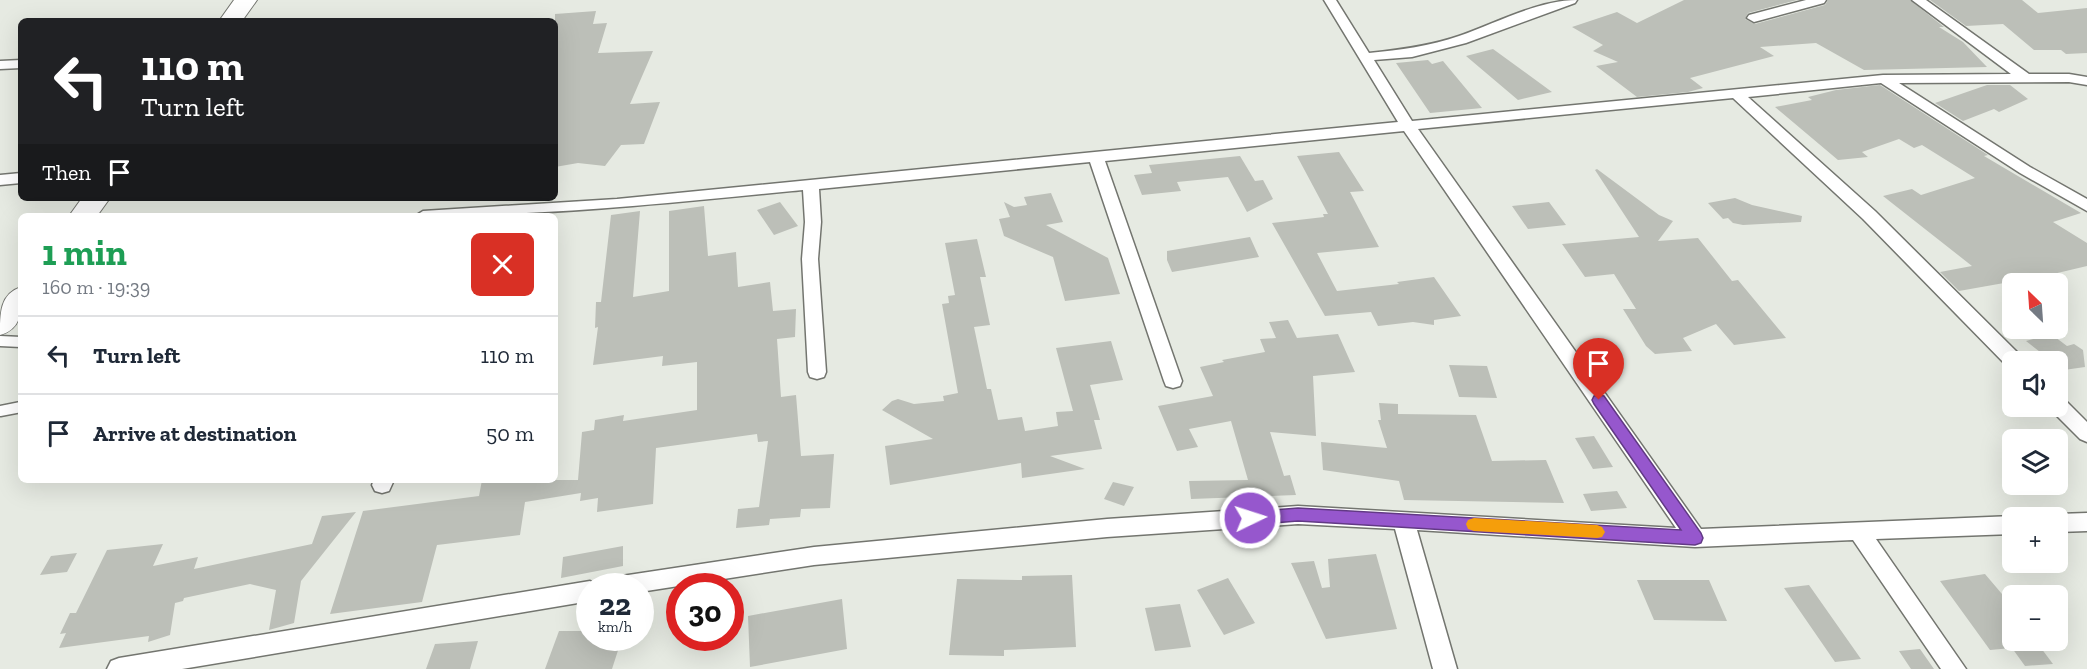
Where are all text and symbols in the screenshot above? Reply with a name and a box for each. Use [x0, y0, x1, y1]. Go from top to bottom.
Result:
text: 110 m [141, 40, 244, 91]
icon: left [42, 42, 120, 120]
text: Turn left [141, 91, 244, 123]
icon: arrive [103, 156, 136, 189]
text: Then [42, 159, 91, 186]
text: 1 min [42, 231, 127, 274]
button: close [471, 233, 534, 296]
north arrow [2002, 273, 2068, 339]
map controls [2002, 273, 2068, 651]
text: 160 m · 19:39 [42, 275, 150, 299]
pin [1573, 338, 1624, 400]
icon: left [42, 339, 75, 372]
text: Turn left [93, 342, 180, 369]
text: 110 m [480, 342, 534, 369]
icon: arrive [1582, 347, 1615, 380]
button: sound [2002, 351, 2068, 417]
icon: arrive [42, 417, 75, 450]
text: Arrive at destination [93, 420, 296, 447]
text: 50 m [486, 420, 534, 447]
button: layers [2002, 429, 2068, 495]
position arrow [1218, 486, 1282, 550]
button: + [2002, 507, 2068, 573]
speed limit sign: 30 [666, 573, 744, 651]
button: − [2002, 585, 2068, 651]
text: 22 [599, 587, 631, 623]
text: km/h [598, 618, 632, 636]

